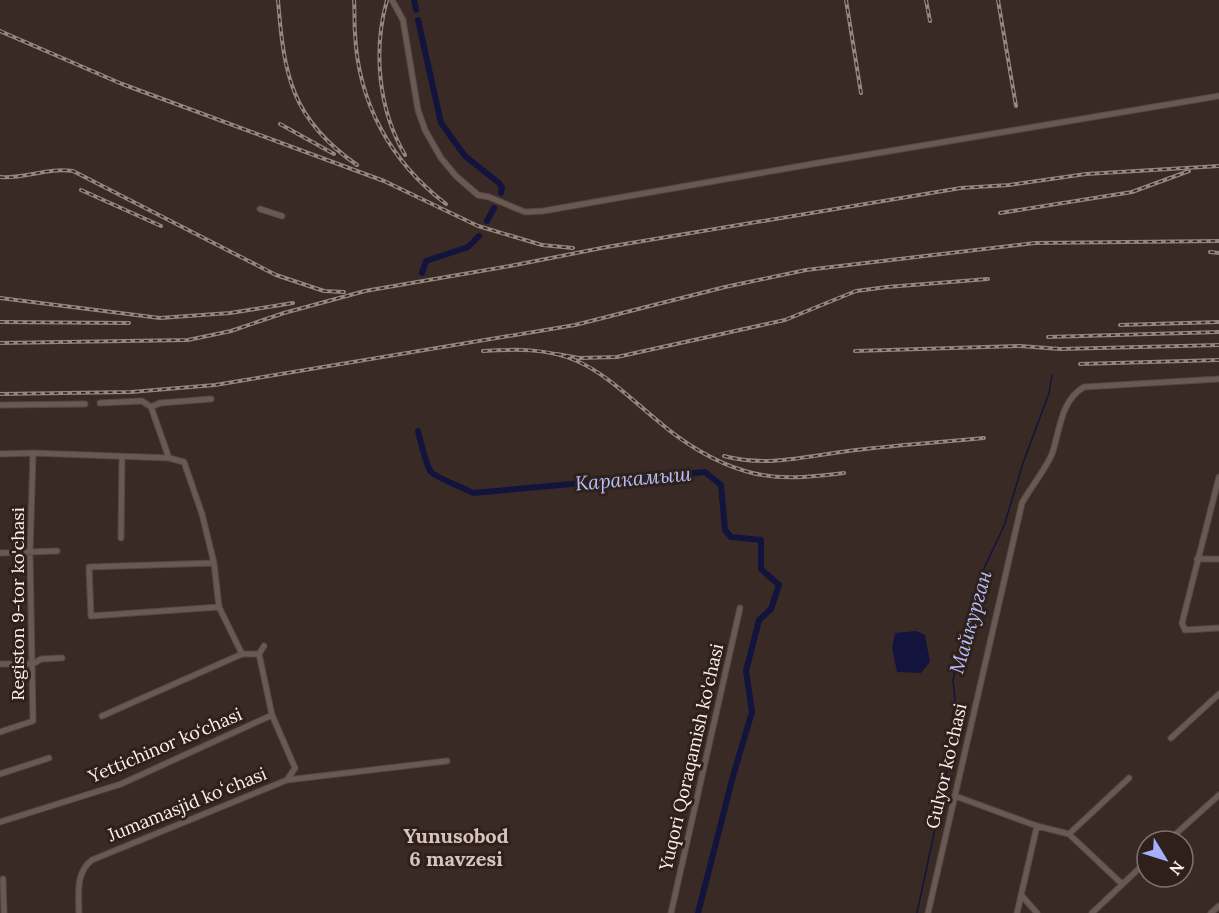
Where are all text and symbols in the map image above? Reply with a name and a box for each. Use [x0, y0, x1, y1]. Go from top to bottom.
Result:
water label: Каракамыш [574, 460, 693, 496]
street label: Registon 9-tor ko'chasi [6, 507, 29, 701]
water label: Майкурган [943, 567, 997, 676]
street label: Yuqori Qoraqamish ko'chasi [653, 641, 728, 874]
street label: Gulyor ko'chasi [920, 701, 972, 831]
street label: Yettichinor ko‘chasi [84, 702, 245, 788]
street label: Jumamasjid koʻchasi [103, 762, 270, 847]
district label: Yunusobod 6 mavzesi [403, 823, 509, 871]
north arrow [1135, 829, 1195, 889]
text: N [1165, 857, 1189, 879]

